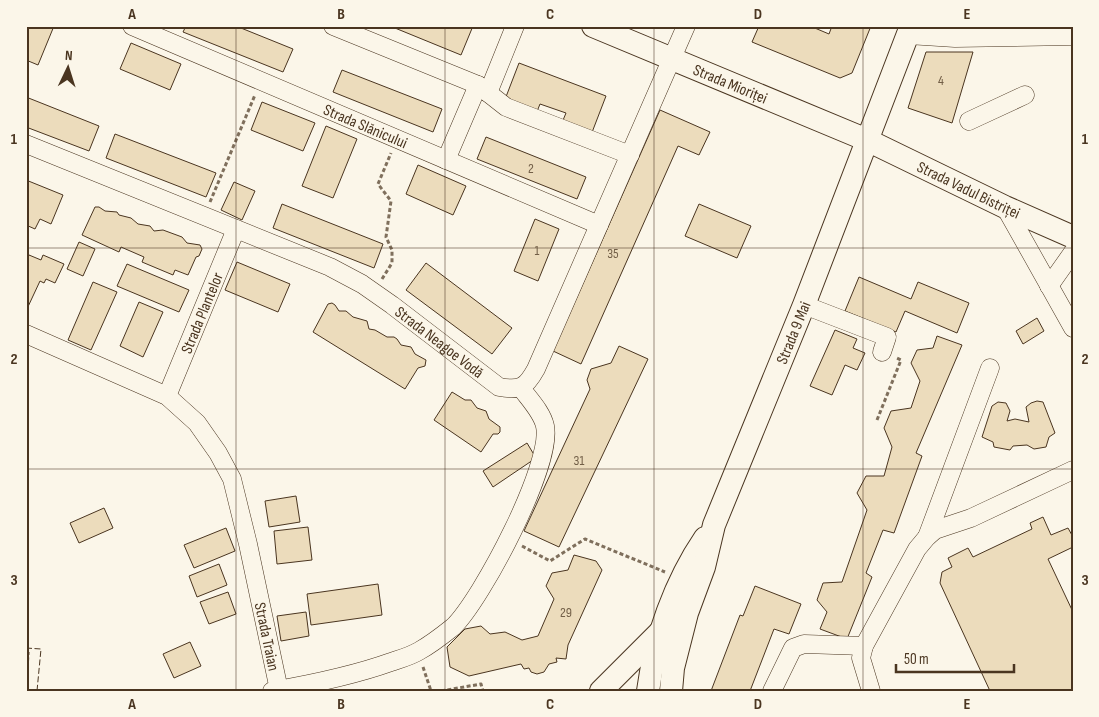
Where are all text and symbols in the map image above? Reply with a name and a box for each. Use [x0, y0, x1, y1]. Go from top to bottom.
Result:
text: A [127, 5, 136, 24]
text: B [337, 5, 345, 24]
text: C [546, 5, 554, 24]
text: D [754, 5, 762, 24]
text: E [964, 5, 971, 24]
north arrow [42, 42, 92, 92]
text: N [65, 47, 73, 64]
street label: Strada Mioriței [690, 61, 770, 108]
house number: 4 [938, 72, 944, 89]
street label: Strada Slănicului [320, 101, 410, 153]
text: 1 [11, 130, 18, 149]
text: 1 [1082, 130, 1089, 149]
street label: Strada Vadul Bistriței [914, 158, 1023, 223]
house number: 2 [528, 160, 534, 177]
house number: 1 [535, 242, 540, 259]
house number: 35 [607, 245, 619, 262]
street label: Strada Plantelor [178, 270, 228, 357]
street label: Strada 9 Mai [773, 299, 815, 367]
street label: Strada Neagoe Vodă [391, 303, 487, 383]
text: 2 [10, 350, 18, 369]
text: 2 [1081, 350, 1089, 369]
house number: 31 [574, 452, 584, 469]
text: 3 [10, 571, 18, 590]
text: 3 [1081, 571, 1089, 590]
street label: Strada Traian [250, 601, 283, 673]
house number: 29 [560, 604, 572, 621]
scale bar [896, 642, 1014, 674]
text: 50 m [904, 650, 929, 669]
text: A [127, 695, 136, 714]
text: B [337, 695, 345, 714]
text: C [546, 695, 554, 714]
text: D [754, 695, 762, 714]
text: E [964, 695, 971, 714]

